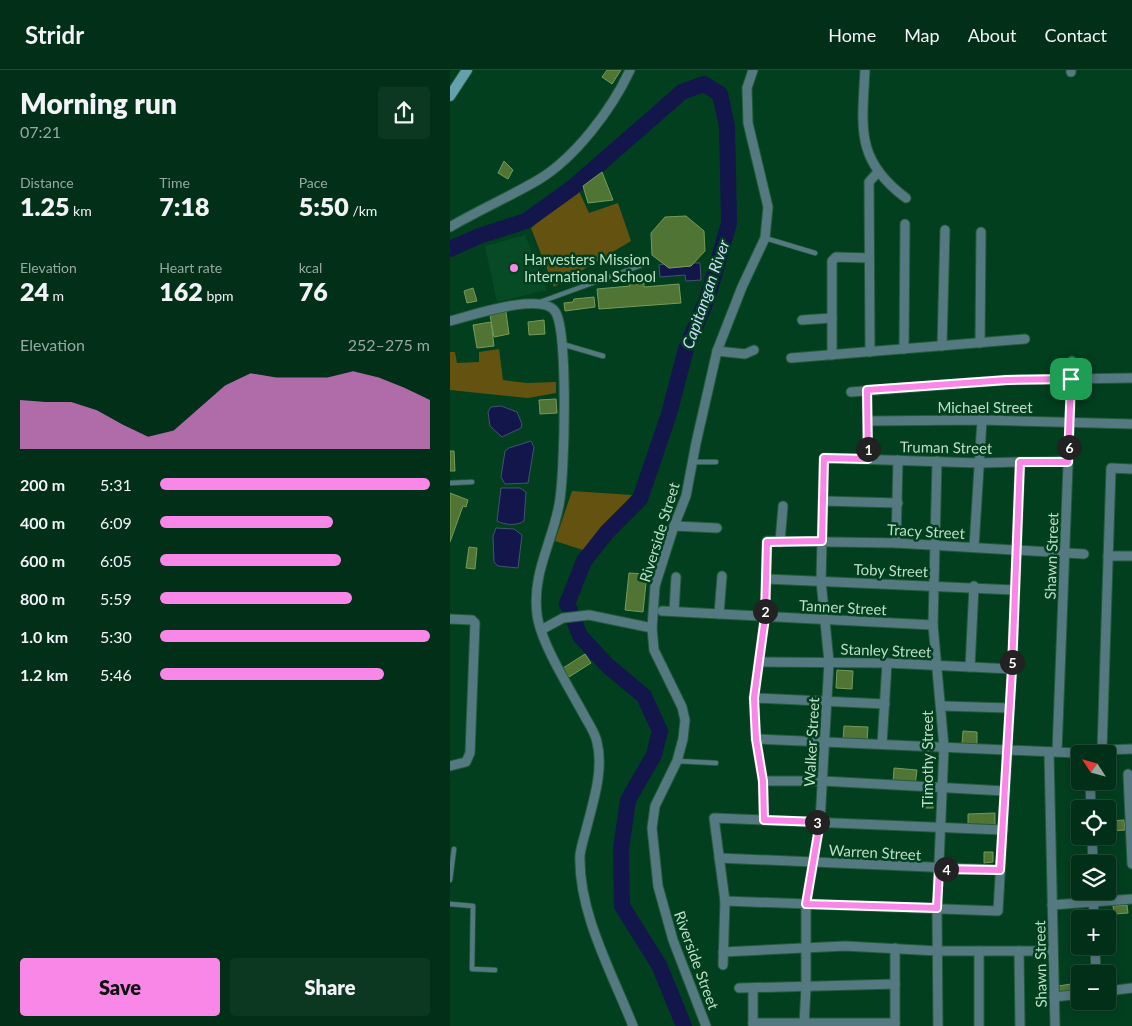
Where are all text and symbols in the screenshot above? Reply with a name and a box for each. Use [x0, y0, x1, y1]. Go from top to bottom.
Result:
text: Stridr [25, 20, 84, 49]
text: Home [828, 24, 876, 46]
text: Map [904, 24, 940, 46]
text: About [968, 24, 1017, 46]
text: Contact [1045, 24, 1107, 46]
text: Morning run [20, 86, 177, 120]
button: share [378, 87, 430, 139]
text: 07:21 [20, 122, 61, 141]
text: Distance [20, 174, 74, 191]
text: Time [159, 174, 190, 191]
text: Pace [299, 174, 328, 191]
text: 1.25 [20, 191, 69, 221]
text: 7:18 [159, 191, 209, 221]
text: 5:50 [299, 191, 349, 221]
text: km [69, 202, 92, 219]
text: /km [349, 202, 377, 219]
water label: Capitangan River [677, 237, 733, 351]
place label: Harvesters Mission International School [524, 250, 656, 285]
text: Elevation [20, 259, 77, 276]
text: Heart rate [159, 259, 222, 276]
text: kcal [299, 259, 322, 276]
marker: Harvesters Mission International School [508, 262, 520, 274]
text: 24 [20, 276, 49, 306]
text: 162 [159, 276, 203, 306]
text: 76 [299, 276, 328, 306]
text: m [49, 287, 64, 304]
text: bpm [203, 287, 234, 304]
text: Elevation [20, 335, 85, 354]
text: 252–275 m [348, 335, 430, 354]
pin [1050, 358, 1092, 400]
icon: arrive [1057, 365, 1085, 393]
street label: Michael Street [937, 398, 1033, 416]
pin: 6 [1056, 434, 1082, 460]
pin: 1 [856, 436, 880, 462]
street label: Truman Street [900, 437, 993, 457]
text: 6 [1065, 439, 1074, 456]
text: 1 [864, 441, 873, 458]
text: 200 m [20, 475, 65, 494]
text: 5:31 [100, 475, 132, 494]
street label: Riverside Street [635, 479, 683, 584]
street label: Shawn Street [1040, 511, 1062, 600]
text: 400 m [20, 513, 65, 532]
text: 6:09 [100, 513, 132, 532]
street label: Tracy Street [887, 520, 966, 542]
text: 600 m [20, 551, 65, 570]
text: 6:05 [100, 551, 132, 570]
street label: Toby Street [853, 560, 929, 580]
text: 800 m [20, 589, 65, 608]
text: 5:59 [100, 589, 132, 608]
street label: Tanner Street [799, 596, 888, 618]
pin: 2 [752, 598, 778, 624]
text: 2 [761, 603, 770, 620]
text: 1.0 km [20, 627, 68, 646]
text: 5:30 [100, 627, 132, 646]
street label: Stanley Street [840, 639, 932, 661]
pin: 5 [1000, 650, 1024, 674]
text: 5 [1008, 654, 1017, 671]
text: 1.2 km [20, 665, 68, 684]
text: 5:46 [100, 665, 132, 684]
street label: Walker Street [800, 696, 822, 787]
street label: Timothy Street [918, 710, 936, 808]
north arrow [1071, 745, 1116, 790]
map controls [1071, 745, 1116, 1010]
button: locate [1071, 800, 1116, 845]
pin: 3 [804, 810, 830, 834]
text: 3 [813, 814, 822, 831]
street label: Warren Street [828, 841, 922, 863]
button: layers [1071, 855, 1116, 900]
pin: 4 [934, 856, 958, 882]
text: 4 [942, 861, 951, 878]
street label: Riverside Street [671, 908, 723, 1012]
button: + [1071, 910, 1116, 955]
street label: Shawn Street [1030, 920, 1050, 1008]
button: Save [20, 958, 220, 1016]
button: Share [230, 958, 430, 1016]
button: − [1071, 965, 1116, 1010]

